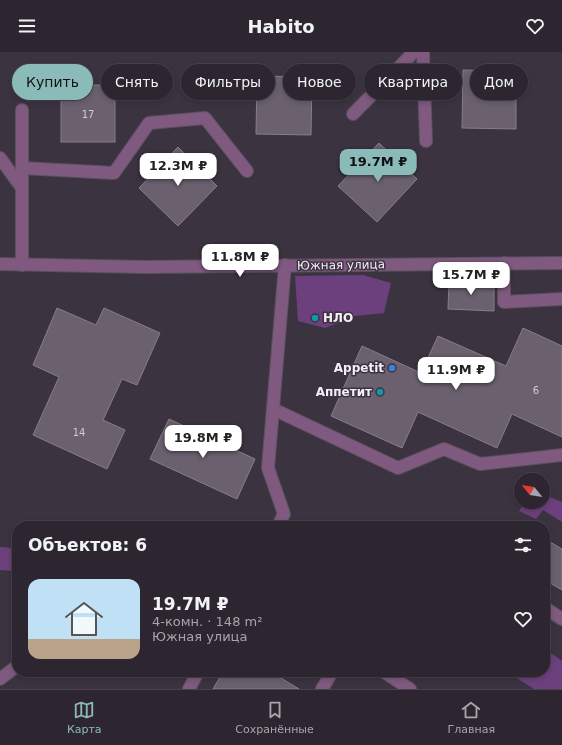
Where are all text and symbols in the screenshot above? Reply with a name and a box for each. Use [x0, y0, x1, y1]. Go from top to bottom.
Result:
icon: menu [16, 15, 38, 37]
icon: heart [524, 15, 546, 37]
text: Habito [247, 16, 315, 37]
chip: Купить [12, 64, 93, 100]
chip: Снять [101, 64, 173, 100]
chip: Фильтры [181, 64, 275, 100]
chip: Новое [283, 64, 356, 100]
chip: Квартира [364, 64, 462, 100]
chip: Дом [470, 64, 528, 100]
house number: 17 [82, 109, 94, 120]
pin: 19.7M ₽ [341, 149, 415, 183]
pin: 12.3M ₽ [141, 153, 215, 187]
text: 19.7M ₽ [349, 154, 407, 169]
text: 12.3M ₽ [149, 158, 207, 173]
pin: 11.8M ₽ [203, 244, 277, 278]
text: 11.8M ₽ [211, 249, 269, 264]
street label: Южная улица [297, 257, 385, 273]
pin: 15.7M ₽ [434, 262, 508, 296]
text: 15.7M ₽ [442, 267, 500, 282]
place label: НЛО [323, 311, 353, 325]
marker: НЛО [310, 313, 320, 323]
pin: 11.9M ₽ [419, 357, 493, 391]
place label: Appetit [334, 361, 384, 375]
text: 11.9M ₽ [427, 362, 485, 377]
marker: Appetit [387, 363, 397, 373]
place label: Аппетит [316, 385, 372, 399]
house number: 6 [533, 385, 539, 396]
marker: Аппетит [375, 387, 385, 397]
pin: 19.8M ₽ [166, 425, 240, 459]
house number: 14 [73, 427, 85, 438]
text: 19.8M ₽ [174, 430, 232, 445]
north arrow [514, 473, 550, 509]
map controls [514, 473, 550, 509]
icon: filters [512, 534, 534, 556]
text: Объектов: 6 [28, 535, 147, 555]
text: 19.7M ₽ [152, 594, 229, 614]
icon: home [60, 595, 108, 643]
icon: heart [512, 608, 534, 630]
text: 4-комн. · 148 m² [152, 614, 262, 629]
text: Южная улица [152, 629, 247, 644]
tab: Карта [67, 699, 102, 736]
tab: Сохранённые [235, 699, 314, 736]
tab: Главная [448, 699, 495, 736]

